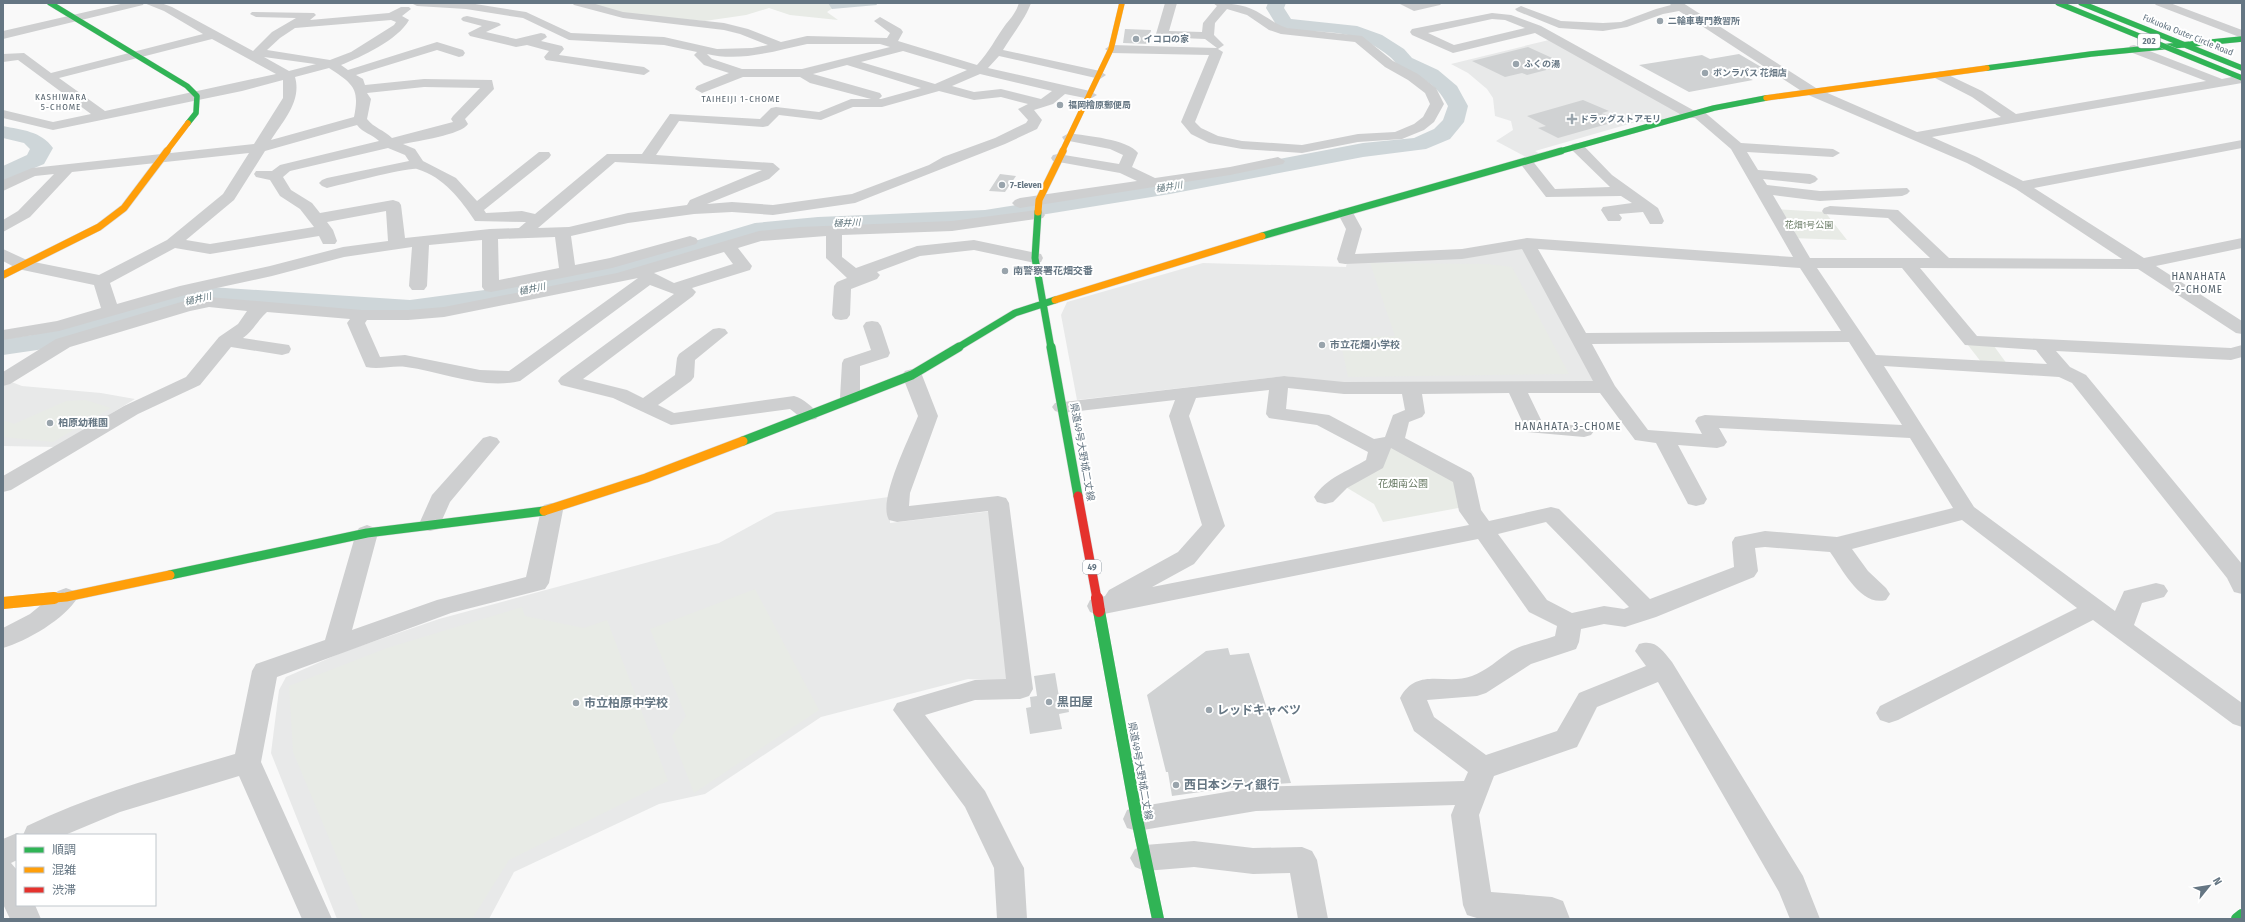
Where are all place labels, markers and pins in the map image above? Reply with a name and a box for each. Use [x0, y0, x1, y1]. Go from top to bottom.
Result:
place label: 二輪車専門教習所 [1668, 15, 1740, 26]
marker: 二輪車専門教習所 [1655, 16, 1665, 26]
marker: イコロの家 [1131, 34, 1141, 44]
place label: イコロの家 [1144, 34, 1189, 44]
marker: ふくの湯 [1511, 59, 1521, 69]
place label: ふくの湯 [1524, 59, 1560, 69]
marker: ボンラパス 花畑店 [1700, 68, 1710, 78]
place label: ボンラパス 花畑店 [1713, 68, 1787, 78]
marker: 福岡檜原郵便局 [1055, 100, 1065, 110]
place label: 福岡檜原郵便局 [1068, 100, 1131, 110]
marker: ドラッグストアモリ [1567, 114, 1577, 124]
place label: ドラッグストアモリ [1580, 114, 1661, 124]
marker: 7-Eleven [997, 180, 1007, 190]
place label: 7-Eleven [1010, 180, 1042, 190]
place label: 南警察署花畑交番 [1013, 265, 1093, 277]
marker: 南警察署花畑交番 [1000, 266, 1010, 276]
place label: 市立花畑小学校 [1330, 339, 1400, 351]
marker: 市立花畑小学校 [1317, 340, 1327, 350]
place label: 柏原幼稚園 [58, 417, 108, 429]
marker: 柏原幼稚園 [45, 418, 55, 428]
place label: 黒田屋 [1057, 695, 1093, 709]
place label: 市立柏原中学校 [584, 696, 668, 710]
marker: 黒田屋 [1044, 697, 1054, 707]
marker: 市立柏原中学校 [571, 698, 581, 708]
place label: レッドキャベツ [1217, 703, 1301, 717]
marker: レッドキャベツ [1204, 705, 1214, 715]
place label: 西日本シティ銀行 [1184, 778, 1279, 792]
marker: 西日本シティ銀行 [1171, 780, 1181, 790]

